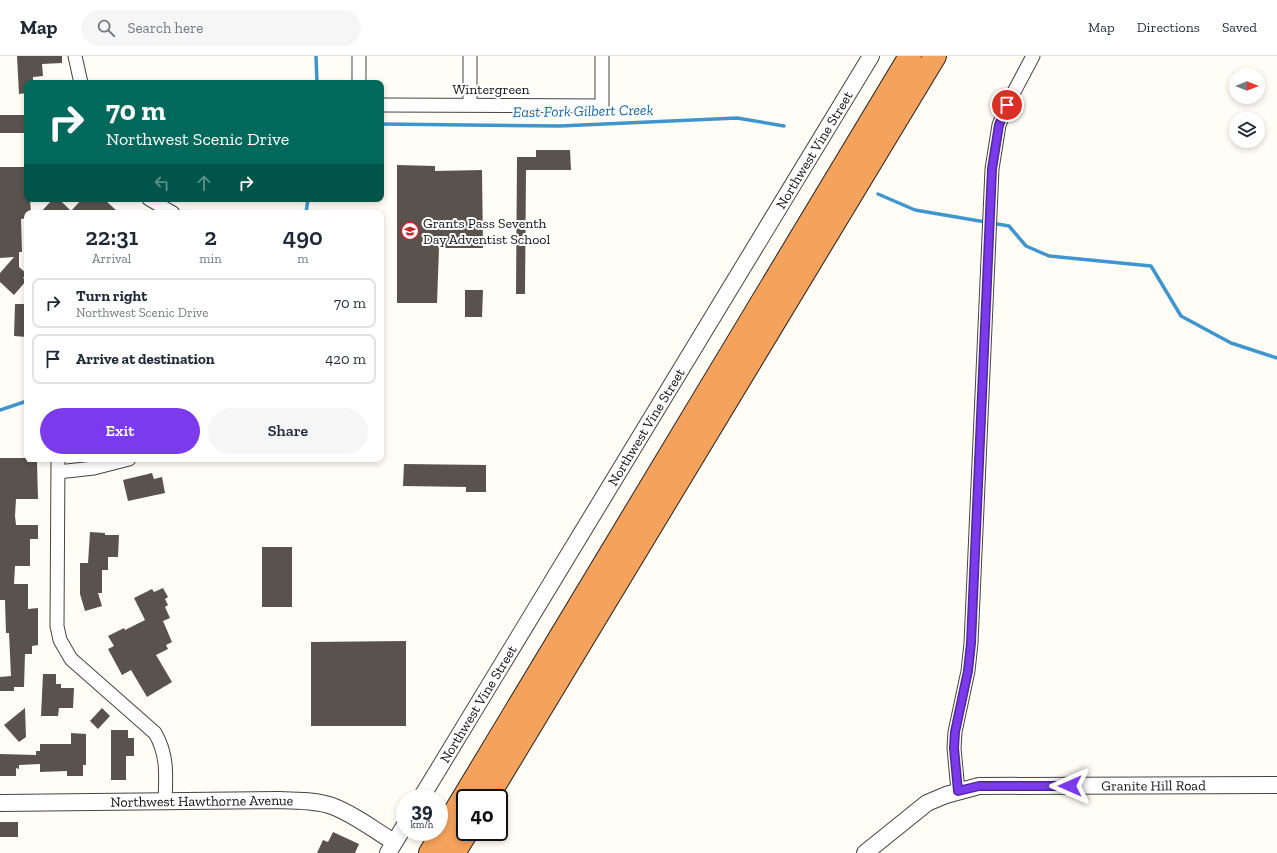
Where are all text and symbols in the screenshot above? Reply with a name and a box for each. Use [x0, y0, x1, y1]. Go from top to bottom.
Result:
search box [81, 10, 361, 46]
text: Map [20, 16, 57, 39]
icon: search [95, 17, 117, 39]
text: Search here [127, 19, 203, 37]
text: Map [1088, 19, 1115, 36]
text: Directions [1137, 19, 1200, 36]
text: Saved [1222, 19, 1257, 36]
north arrow [1229, 68, 1265, 104]
map controls [1229, 68, 1265, 148]
street label: Wintergreen [452, 81, 530, 98]
street label: Northwest Vine Street [772, 88, 857, 212]
pin [990, 88, 1024, 122]
text: 70 m [106, 94, 166, 127]
icon: arrive [996, 94, 1018, 116]
icon: right [40, 96, 92, 148]
water label: East Fork Gilbert Creek [513, 101, 654, 121]
button: layers [1229, 112, 1265, 148]
text: Northwest Scenic Drive [106, 128, 289, 150]
icon: left [151, 172, 173, 194]
icon: ahead [193, 172, 215, 194]
icon: right [235, 172, 257, 194]
place label: Grants Pass Seventh Day Adventist School [423, 215, 551, 248]
school or university icon: Grants Pass Seventh Day Adventist School [400, 221, 420, 241]
text: 22:31 [85, 222, 138, 251]
text: 2 [204, 222, 217, 251]
text: 490 [283, 222, 323, 251]
text: Arrival [92, 251, 131, 266]
text: min [199, 251, 222, 266]
text: m [297, 251, 308, 266]
text: Turn right [76, 287, 147, 305]
icon: right [42, 292, 64, 314]
text: 70 m [334, 294, 366, 312]
text: Northwest Scenic Drive [76, 305, 208, 320]
icon: arrive [42, 348, 64, 370]
text: Arrive at destination [76, 350, 215, 368]
text: 420 m [325, 350, 366, 368]
street label: Northwest Vine Street [604, 365, 689, 489]
button: Exit [40, 408, 200, 454]
button: Share [208, 408, 368, 454]
street label: Northwest Vine Street [436, 642, 521, 766]
position arrow [1049, 765, 1091, 807]
street label: Granite Hill Road [1101, 777, 1206, 795]
speed limit sign: 40 [456, 789, 508, 841]
street label: Northwest Hawthorne Avenue [110, 792, 294, 811]
text: 39 [411, 798, 433, 822]
text: km/h [411, 819, 433, 831]

